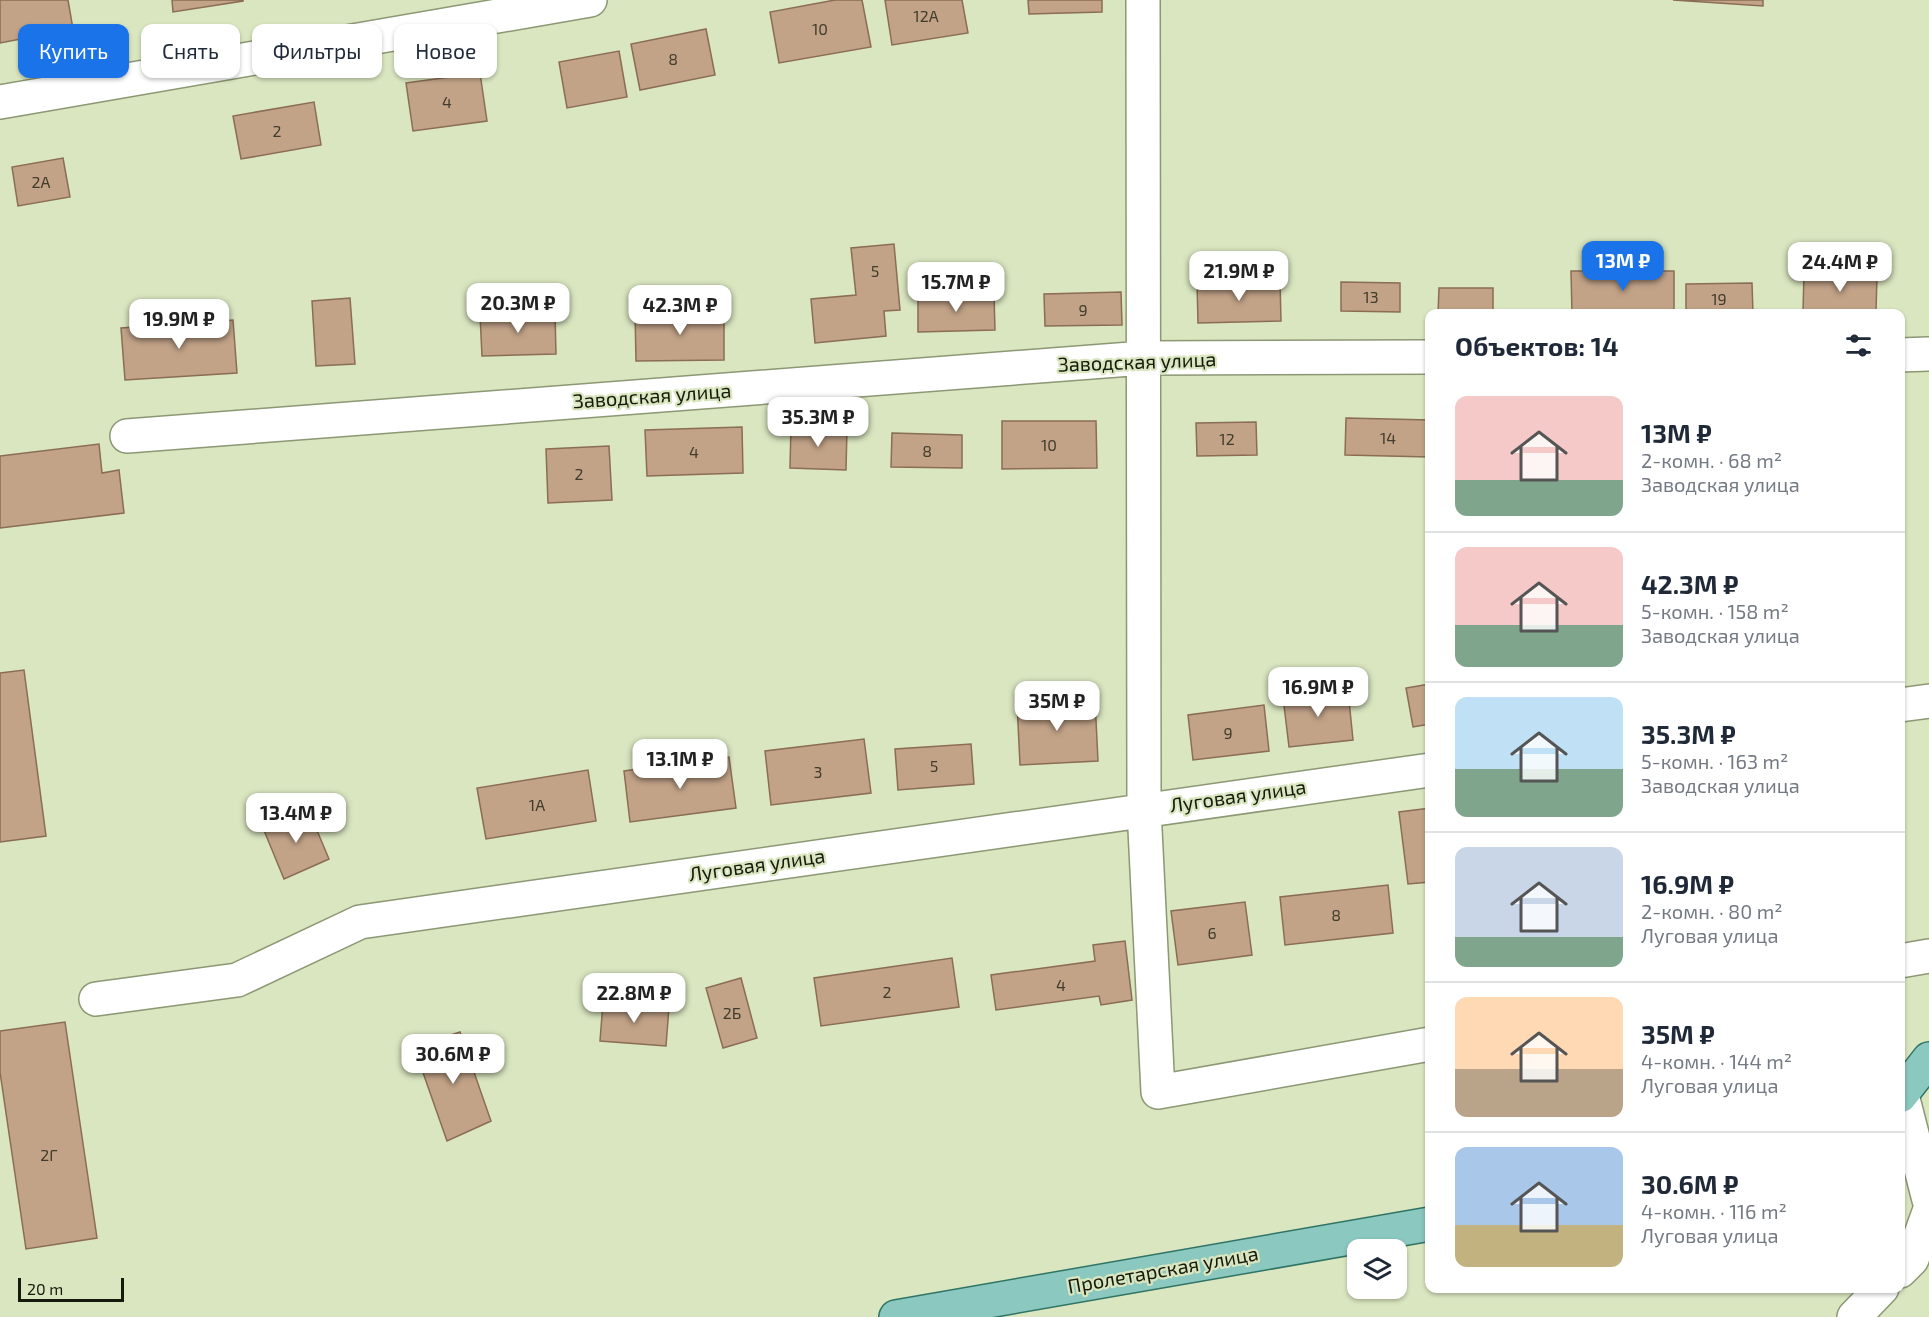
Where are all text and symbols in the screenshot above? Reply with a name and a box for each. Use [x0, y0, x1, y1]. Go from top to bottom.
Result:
house number: 12А [913, 6, 939, 25]
house number: 10 [812, 19, 828, 38]
chip: Купить [18, 24, 129, 78]
chip: Снять [141, 24, 240, 78]
chip: Фильтры [252, 24, 382, 78]
chip: Новое [394, 24, 497, 78]
house number: 8 [668, 49, 678, 68]
house number: 4 [442, 92, 452, 111]
house number: 2 [273, 121, 282, 140]
house number: 2А [32, 172, 51, 191]
pin: 13M ₽ [1581, 241, 1665, 292]
pin: 24.4M ₽ [1785, 242, 1895, 293]
text: 13M ₽ [1596, 248, 1650, 272]
text: 24.4M ₽ [1802, 249, 1878, 273]
pin: 21.9M ₽ [1184, 251, 1294, 302]
text: 21.9M ₽ [1203, 258, 1275, 282]
house number: 5 [871, 261, 879, 280]
pin: 15.7M ₽ [901, 262, 1011, 313]
text: 15.7M ₽ [922, 269, 990, 293]
pin: 20.3M ₽ [463, 283, 573, 334]
pin: 42.3M ₽ [625, 285, 735, 336]
house number: 13 [1363, 287, 1379, 306]
house number: 19 [1711, 289, 1727, 308]
text: 20.3M ₽ [481, 290, 555, 314]
text: 42.3M ₽ [642, 292, 718, 316]
pin: 19.9M ₽ [124, 299, 234, 350]
house number: 9 [1078, 300, 1088, 319]
text: 19.9M ₽ [143, 306, 215, 330]
icon: filters [1842, 329, 1875, 362]
text: Объектов: 14 [1455, 330, 1619, 361]
street label: Заводская улица [1057, 346, 1217, 377]
street label: Заводская улица [572, 377, 732, 414]
pin: 35.3M ₽ [763, 397, 873, 448]
text: 35.3M ₽ [781, 404, 855, 428]
text: 13M ₽ [1641, 417, 1712, 448]
icon: home [1503, 420, 1575, 492]
house number: 14 [1380, 428, 1396, 447]
house number: 12 [1219, 429, 1235, 448]
house number: 10 [1041, 435, 1057, 454]
house number: 8 [922, 441, 932, 460]
house number: 4 [689, 442, 699, 461]
text: 2-комн. · 68 m² [1641, 448, 1782, 472]
house number: 2 [575, 464, 584, 483]
text: Заводская улица [1641, 472, 1800, 496]
text: 42.3M ₽ [1641, 568, 1739, 599]
icon: home [1503, 571, 1575, 643]
text: 5-комн. · 158 m² [1641, 599, 1789, 623]
text: Заводская улица [1641, 623, 1800, 647]
pin: 16.9M ₽ [1263, 667, 1373, 718]
text: 16.9M ₽ [1282, 674, 1354, 698]
pin: 35M ₽ [1015, 681, 1099, 732]
text: 35M ₽ [1029, 688, 1085, 712]
text: 35.3M ₽ [1641, 718, 1736, 749]
icon: home [1503, 721, 1575, 793]
house number: 9 [1223, 723, 1233, 742]
pin: 13.1M ₽ [625, 739, 735, 790]
text: 13.1M ₽ [646, 746, 714, 770]
text: 5-комн. · 163 m² [1641, 749, 1788, 773]
house number: 5 [930, 756, 938, 775]
house number: 3 [814, 762, 822, 781]
text: Заводская улица [1641, 773, 1800, 797]
street label: Луговая улица [1168, 774, 1308, 817]
pin: 13.4M ₽ [241, 793, 351, 844]
house number: 1А [529, 795, 545, 814]
text: 13.4M ₽ [260, 800, 332, 824]
street label: Луговая улица [687, 843, 827, 886]
text: 16.9M ₽ [1641, 868, 1734, 899]
icon: home [1503, 871, 1575, 943]
text: 2-комн. · 80 m² [1641, 899, 1783, 923]
house number: 8 [1331, 905, 1341, 924]
house number: 6 [1207, 923, 1217, 942]
text: Луговая улица [1641, 923, 1778, 947]
pin: 22.8M ₽ [579, 973, 689, 1024]
house number: 4 [1056, 975, 1066, 994]
text: 22.8M ₽ [596, 980, 672, 1004]
house number: 2 [883, 982, 892, 1001]
house number: 2Б [723, 1003, 741, 1022]
text: 35M ₽ [1641, 1018, 1715, 1049]
icon: home [1503, 1021, 1575, 1093]
pin: 30.6M ₽ [398, 1034, 508, 1085]
text: 30.6M ₽ [415, 1041, 491, 1065]
text: 4-комн. · 144 m² [1641, 1049, 1792, 1073]
text: Луговая улица [1641, 1073, 1778, 1097]
house number: 2Г [40, 1145, 58, 1164]
text: 30.6M ₽ [1641, 1168, 1739, 1199]
icon: home [1503, 1171, 1575, 1243]
text: 4-комн. · 116 m² [1641, 1199, 1787, 1223]
text: Луговая улица [1641, 1223, 1778, 1247]
map controls [1347, 1239, 1407, 1299]
button: layers [1347, 1239, 1407, 1299]
street label: Пролетарская улица [1066, 1240, 1260, 1299]
scale bar [18, 1275, 124, 1302]
text: 20 m [27, 1279, 63, 1298]

